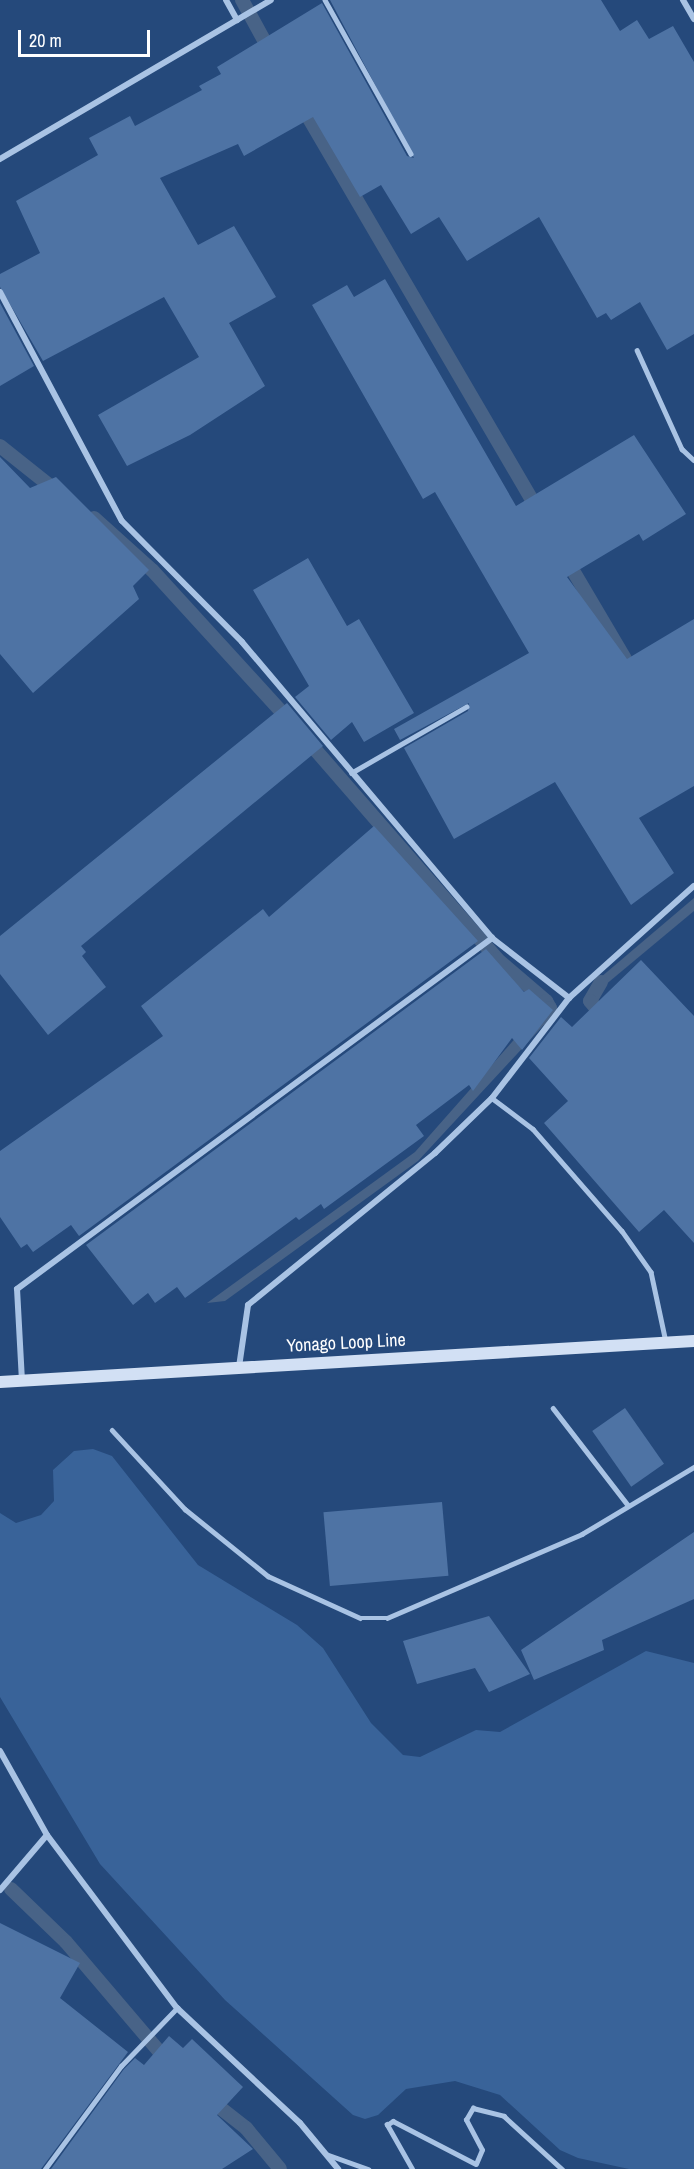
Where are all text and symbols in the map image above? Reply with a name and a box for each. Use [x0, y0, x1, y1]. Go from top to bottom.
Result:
scale bar [21, 18, 153, 56]
text: 20 m [29, 28, 62, 53]
street label: Yonago Loop Line [286, 1329, 406, 1357]

